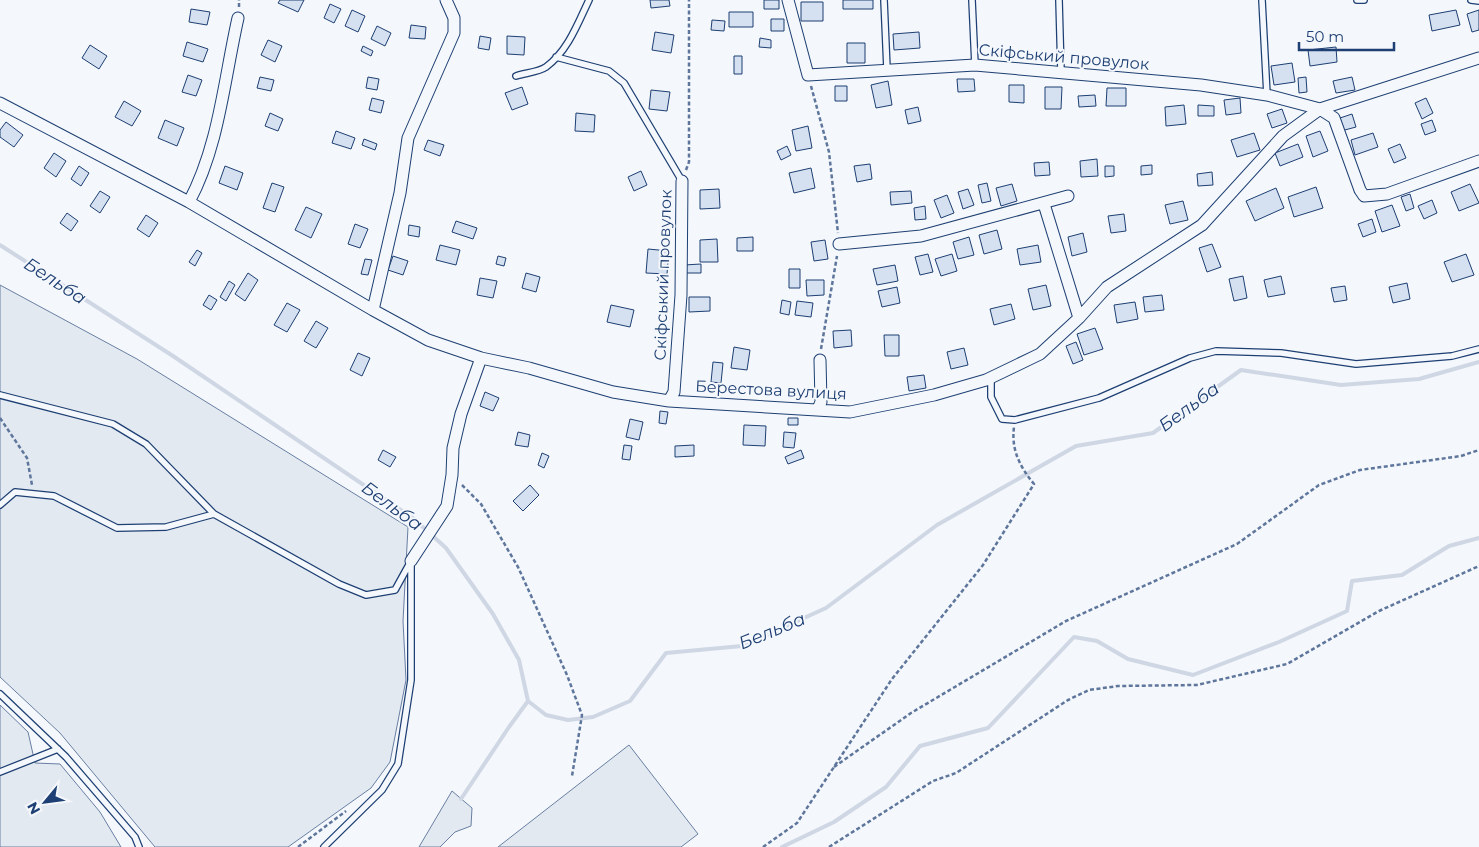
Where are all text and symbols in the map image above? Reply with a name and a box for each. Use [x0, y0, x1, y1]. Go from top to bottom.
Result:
scale bar [1299, 20, 1394, 52]
text: 50 m [1306, 27, 1344, 46]
street label: Скіфський провулок [978, 40, 1151, 74]
street label: Скіфський провулок [651, 189, 676, 361]
water label: Бельба [20, 253, 90, 309]
street label: Берестова вулиця [695, 377, 847, 403]
water label: Бельба [1154, 378, 1224, 436]
water label: Бельба [357, 477, 427, 535]
water label: Бельба [735, 608, 809, 654]
north arrow [20, 777, 70, 827]
text: N [23, 799, 44, 818]

